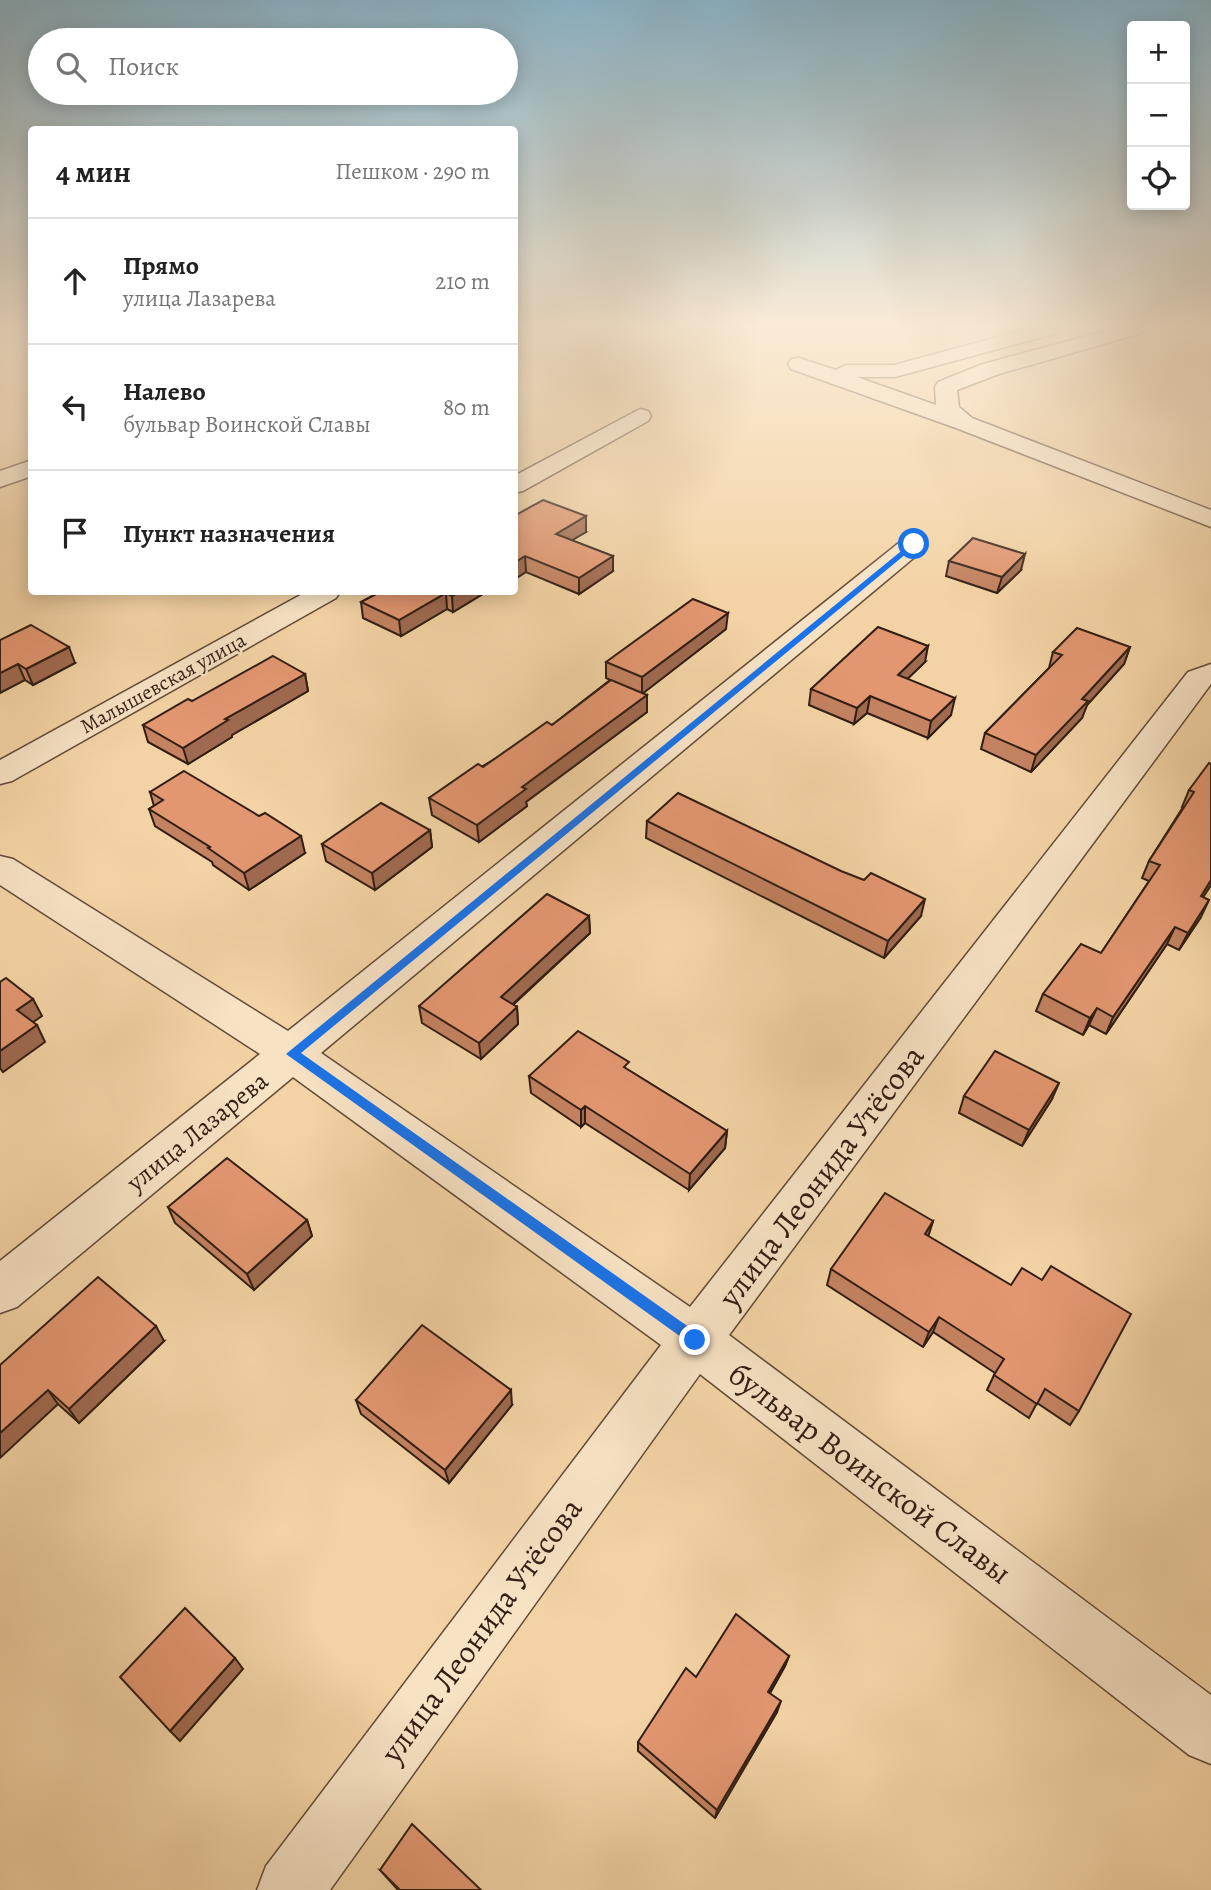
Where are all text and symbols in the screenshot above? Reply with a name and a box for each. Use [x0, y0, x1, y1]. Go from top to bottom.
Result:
map controls [1127, 21, 1190, 210]
button: + [1127, 21, 1190, 84]
search box [28, 28, 518, 105]
icon: search [52, 48, 90, 86]
text: Поиск [108, 49, 179, 84]
button: − [1127, 84, 1190, 147]
button: locate [1127, 147, 1190, 210]
text: 4 мин [56, 152, 131, 192]
text: Пешком · 290 m [335, 156, 490, 187]
text: Прямо [123, 248, 199, 283]
icon: ahead [56, 262, 94, 300]
text: 210 m [435, 266, 490, 297]
text: улица Лазарева [123, 283, 276, 314]
text: Налево [123, 374, 206, 409]
icon: left [56, 388, 94, 426]
text: 80 m [443, 392, 490, 423]
text: бульвар Воинской Славы [123, 409, 371, 440]
icon: arrive [56, 514, 94, 552]
text: Пункт назначения [123, 516, 335, 551]
route start [898, 528, 929, 559]
street label: Малышевская улица [75, 626, 251, 740]
street label: улица Леонида Утёсова [707, 1036, 934, 1317]
street label: улица Лазарева [118, 1063, 276, 1200]
route end [679, 1324, 710, 1355]
street label: бульвар Воинской Славы [719, 1352, 1021, 1594]
street label: улица Леонида Утёсова [369, 1488, 592, 1772]

